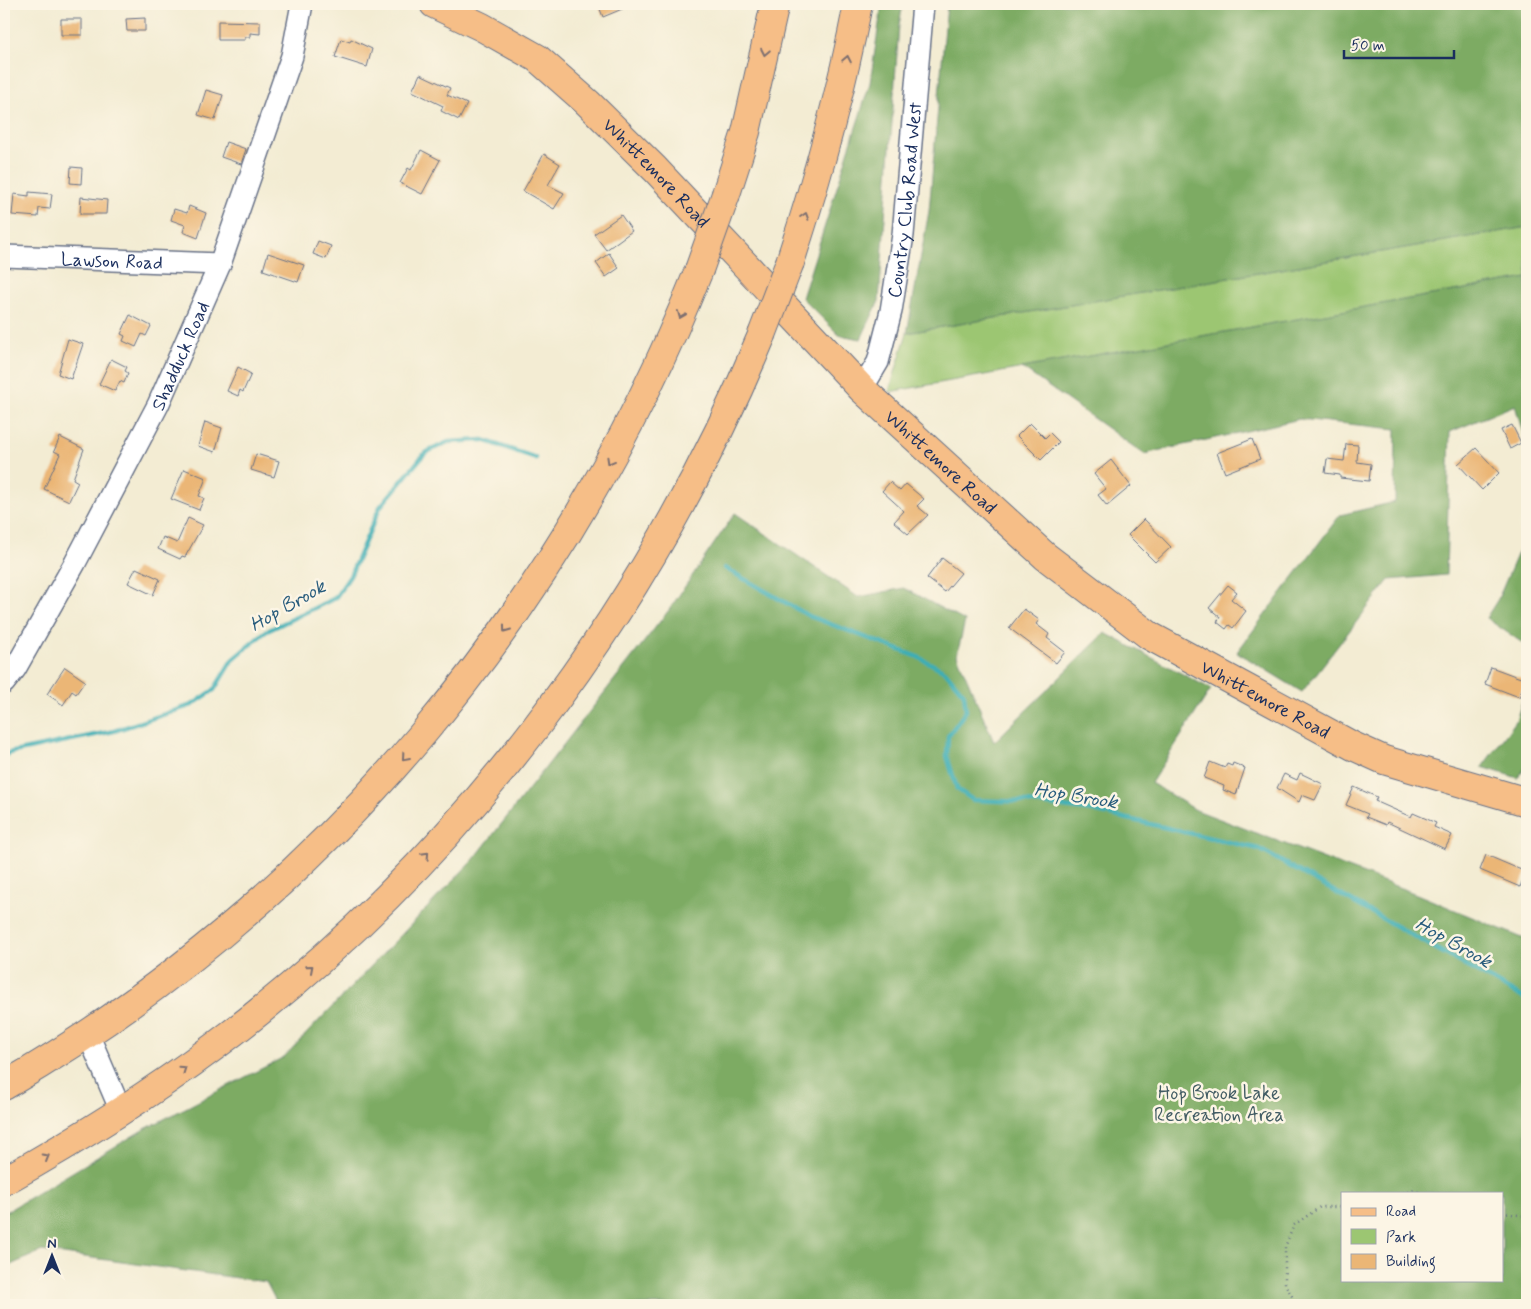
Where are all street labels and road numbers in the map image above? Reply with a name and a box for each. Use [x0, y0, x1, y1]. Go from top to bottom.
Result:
street label: Country Club Road West [882, 101, 928, 300]
street label: Whittemore Road [597, 113, 715, 234]
street label: Lawson Road [60, 247, 163, 276]
street label: Shadduck Road [146, 298, 216, 415]
street label: Whittemore Road [879, 405, 1002, 520]
street label: Whittemore Road [1196, 655, 1334, 745]

